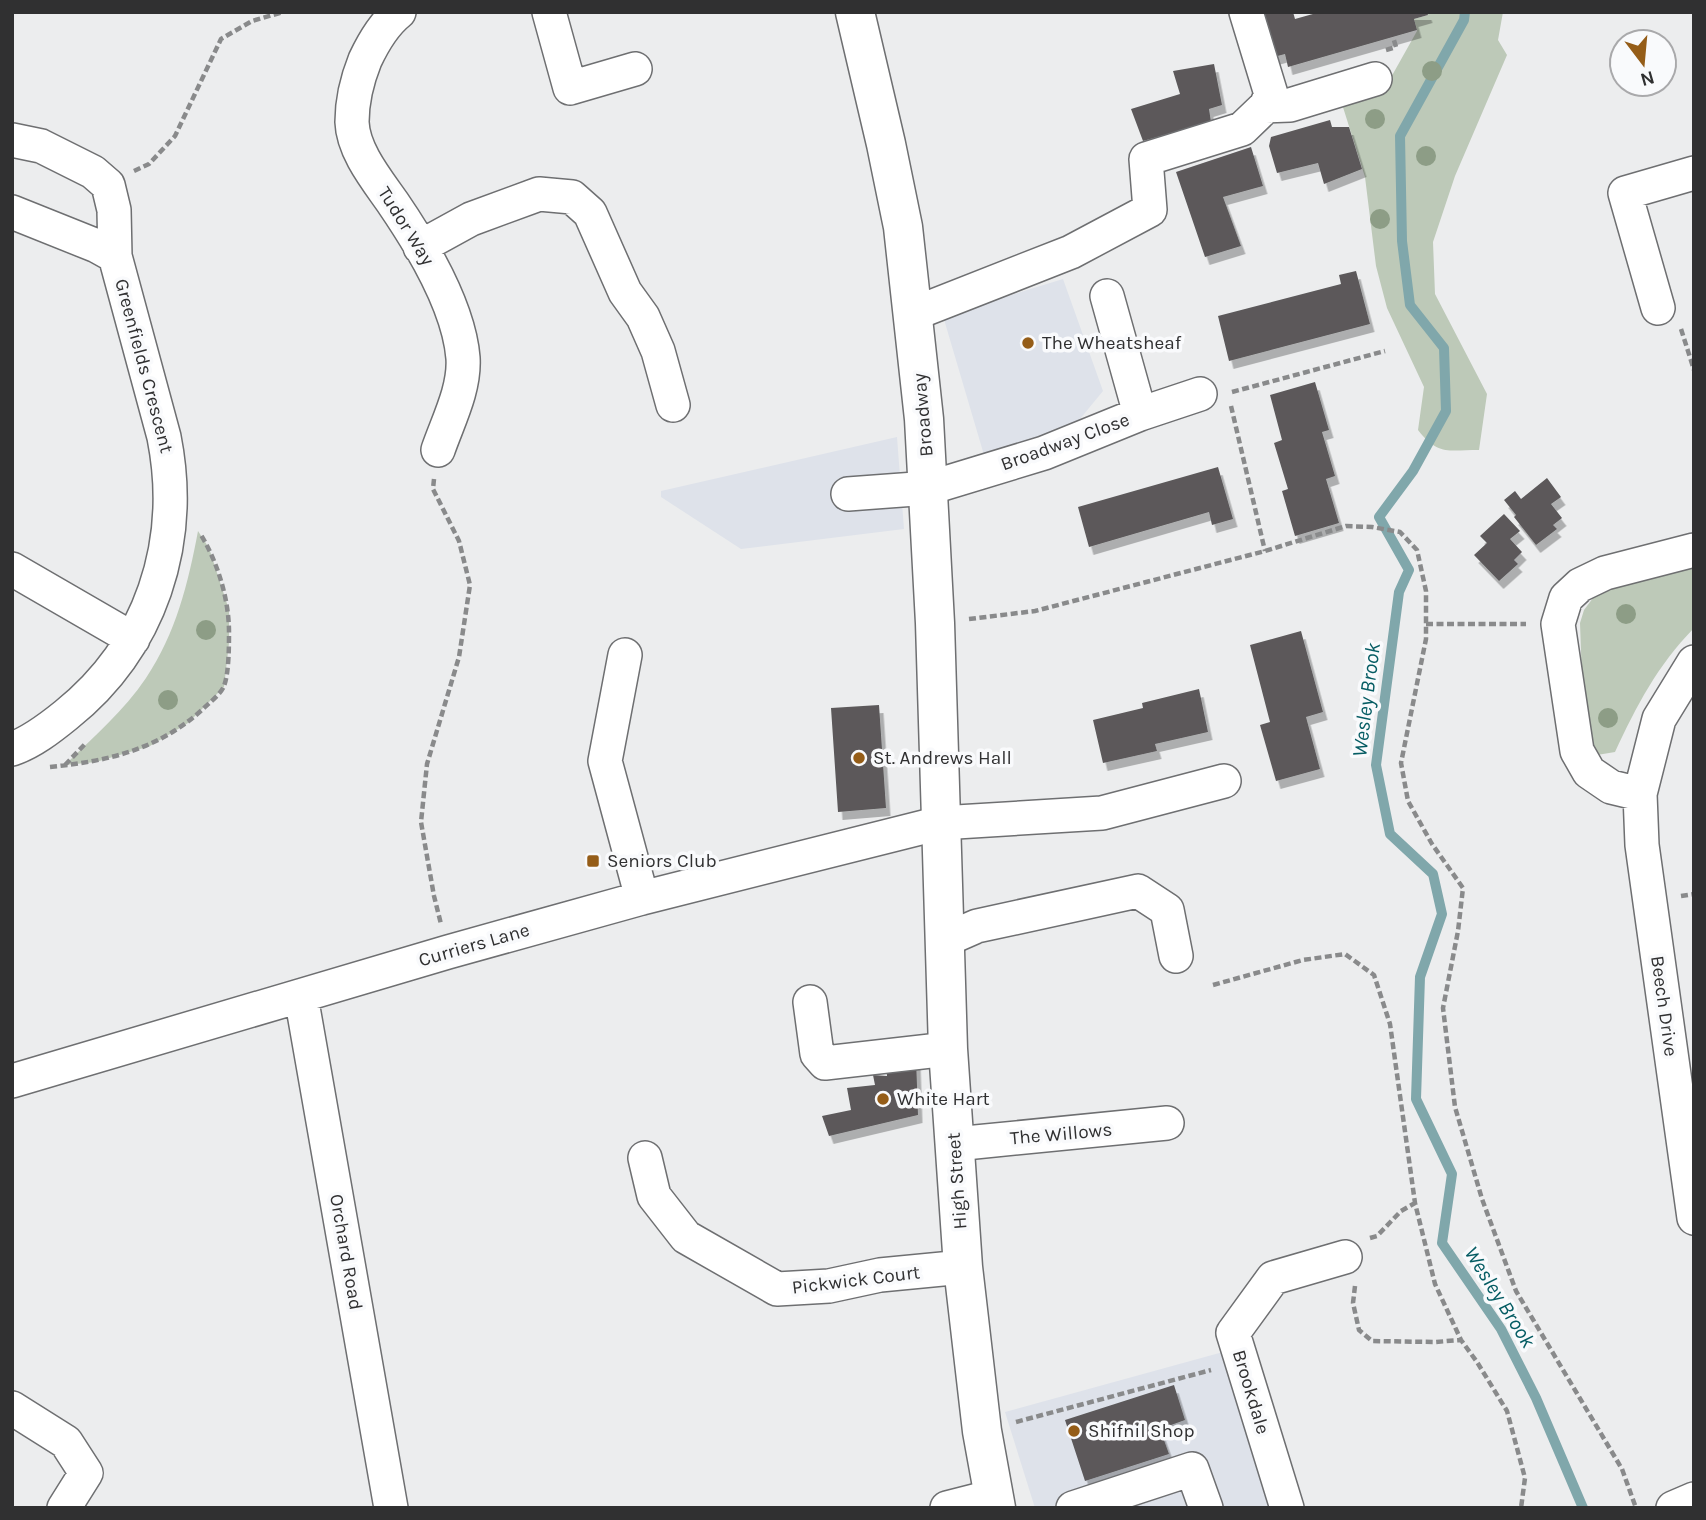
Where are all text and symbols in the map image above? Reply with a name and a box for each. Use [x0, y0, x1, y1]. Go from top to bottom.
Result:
north arrow [1608, 28, 1678, 98]
text: N [1638, 66, 1657, 91]
street label: Tudor Way [373, 183, 439, 269]
street label: Greenfields Crescent [110, 276, 178, 456]
place label: The Wheatsheaf [1042, 332, 1182, 354]
marker: The Wheatsheaf [1020, 335, 1036, 351]
street label: Broadway [908, 372, 938, 458]
street label: Broadway Close [998, 408, 1132, 476]
water label: Wesley Brook [1347, 641, 1385, 758]
place label: St. Andrews Hall [873, 747, 1012, 769]
marker: St. Andrews Hall [851, 750, 867, 766]
place label: Seniors Club [607, 850, 717, 872]
marker: Seniors Club [585, 853, 601, 869]
street label: Curriers Lane [416, 919, 532, 971]
street label: Beech Drive [1646, 954, 1682, 1058]
place label: White Hart [897, 1088, 990, 1110]
marker: White Hart [875, 1091, 891, 1107]
street label: The Willows [1009, 1119, 1113, 1149]
street label: High Street [943, 1132, 971, 1230]
street label: Orchard Road [325, 1192, 367, 1312]
water label: Wesley Brook [1459, 1242, 1541, 1352]
street label: Pickwick Court [791, 1261, 921, 1299]
street label: Brookdale [1228, 1347, 1274, 1437]
place label: Shifnil Shop [1088, 1420, 1195, 1442]
marker: Shifnil Shop [1066, 1423, 1082, 1439]

